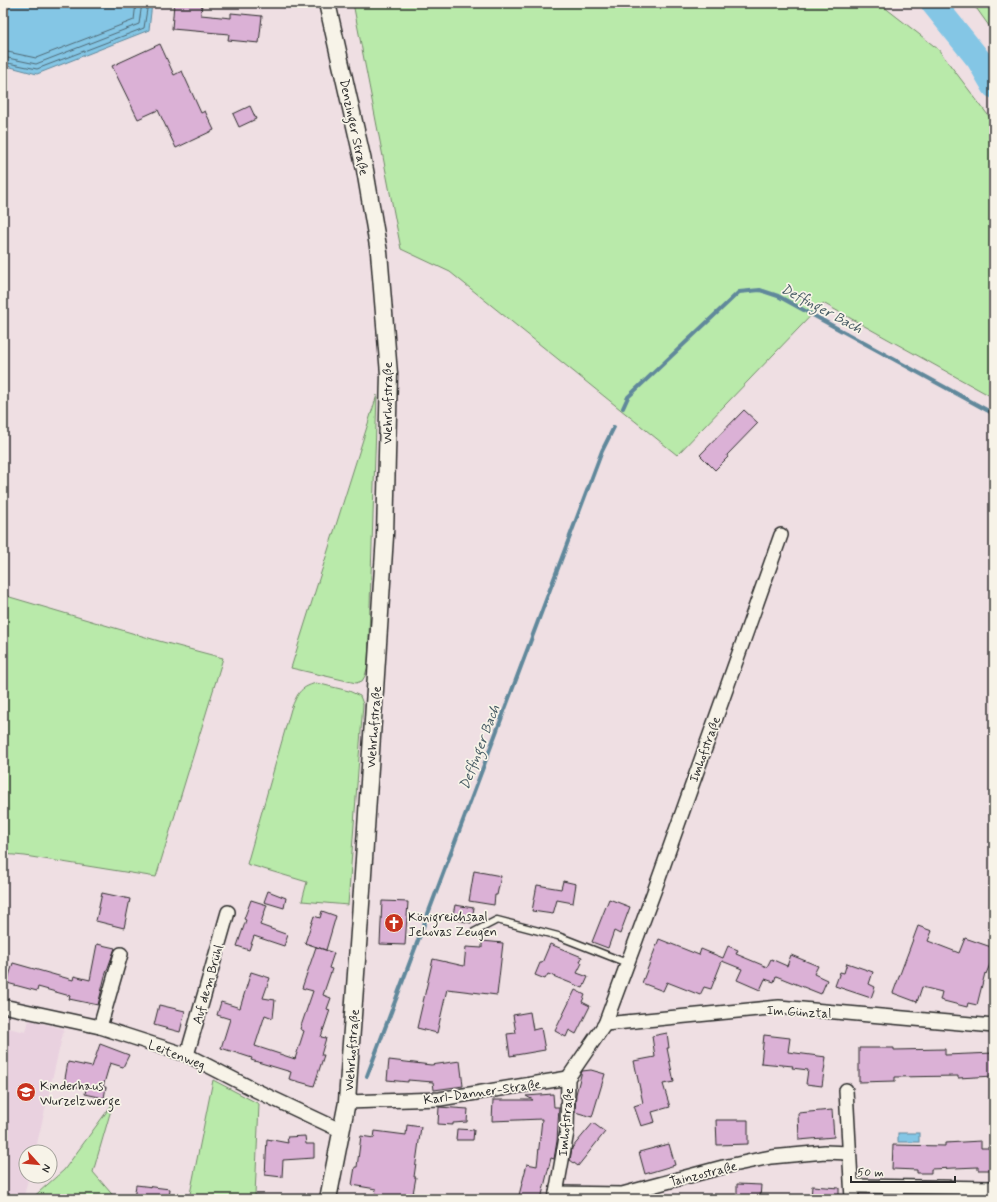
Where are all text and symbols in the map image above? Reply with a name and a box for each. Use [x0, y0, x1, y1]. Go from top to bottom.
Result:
street label: Denzinger Straße [333, 77, 372, 178]
water label: Deffinger Bach [777, 280, 865, 340]
street label: Wehrhofstraße [380, 362, 397, 444]
street label: Wehrhofstraße [363, 686, 386, 769]
water label: Deffinger Bach [456, 702, 506, 793]
street label: Imhofstraße [686, 714, 725, 785]
place label: Königreichsaal Jehovas Zeugen [408, 909, 497, 941]
church icon: Königreichsaal Jehovas Zeugen [383, 912, 405, 934]
street label: Auf dem Brühl [189, 943, 228, 1026]
street label: Im Günztal [766, 1002, 832, 1023]
street label: Wehrhofstraße [341, 1009, 364, 1092]
street label: Leitenweg [145, 1037, 207, 1074]
street label: Karl-Danner-Straße [423, 1076, 542, 1109]
place label: Kinderhaus Wurzelzwerge [40, 1078, 121, 1112]
school or university icon: Kinderhaus Wurzelzwerge [15, 1081, 37, 1103]
street label: Imhofstraße [555, 1087, 578, 1157]
north arrow [18, 1144, 58, 1184]
street label: Tainzostraße [668, 1158, 739, 1191]
scale bar [851, 1158, 955, 1184]
text: N [38, 1162, 54, 1175]
text: 50 m [857, 1165, 884, 1181]

